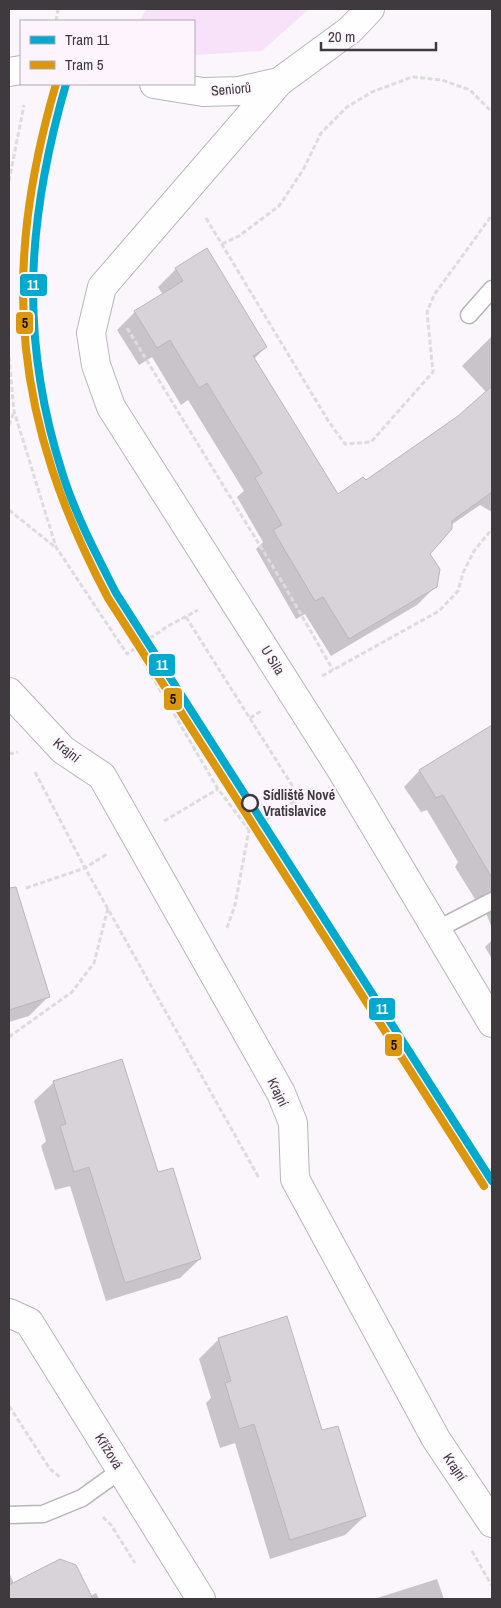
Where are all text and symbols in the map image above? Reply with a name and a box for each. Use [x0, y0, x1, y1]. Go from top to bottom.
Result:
legend [20, 20, 195, 85]
scale bar [321, 20, 436, 52]
text: 20 m [328, 26, 355, 47]
text: Tram 11 [65, 29, 110, 50]
text: Tram 5 [65, 54, 104, 75]
street label: Seniorů [210, 78, 252, 100]
line badge: 11 [19, 273, 48, 297]
text: 11 [27, 276, 40, 294]
line badge: 5 [15, 311, 34, 335]
text: 5 [22, 314, 29, 332]
street label: U Sila [257, 642, 289, 679]
line badge: 11 [148, 653, 176, 677]
text: 11 [156, 656, 169, 674]
line badge: 5 [163, 687, 183, 711]
text: 5 [170, 690, 177, 708]
street label: Krajní [50, 734, 85, 767]
place label: Sídliště Nové Vratislavice [263, 786, 335, 820]
marker: Sídliště Nové Vratislavice [241, 794, 259, 812]
line badge: 11 [368, 997, 396, 1021]
text: 11 [376, 1000, 389, 1018]
line badge: 5 [384, 1033, 403, 1057]
text: 5 [391, 1036, 398, 1054]
street label: Krajní [263, 1075, 293, 1110]
street label: Křížová [91, 1430, 127, 1473]
street label: Krajní [439, 1450, 471, 1485]

